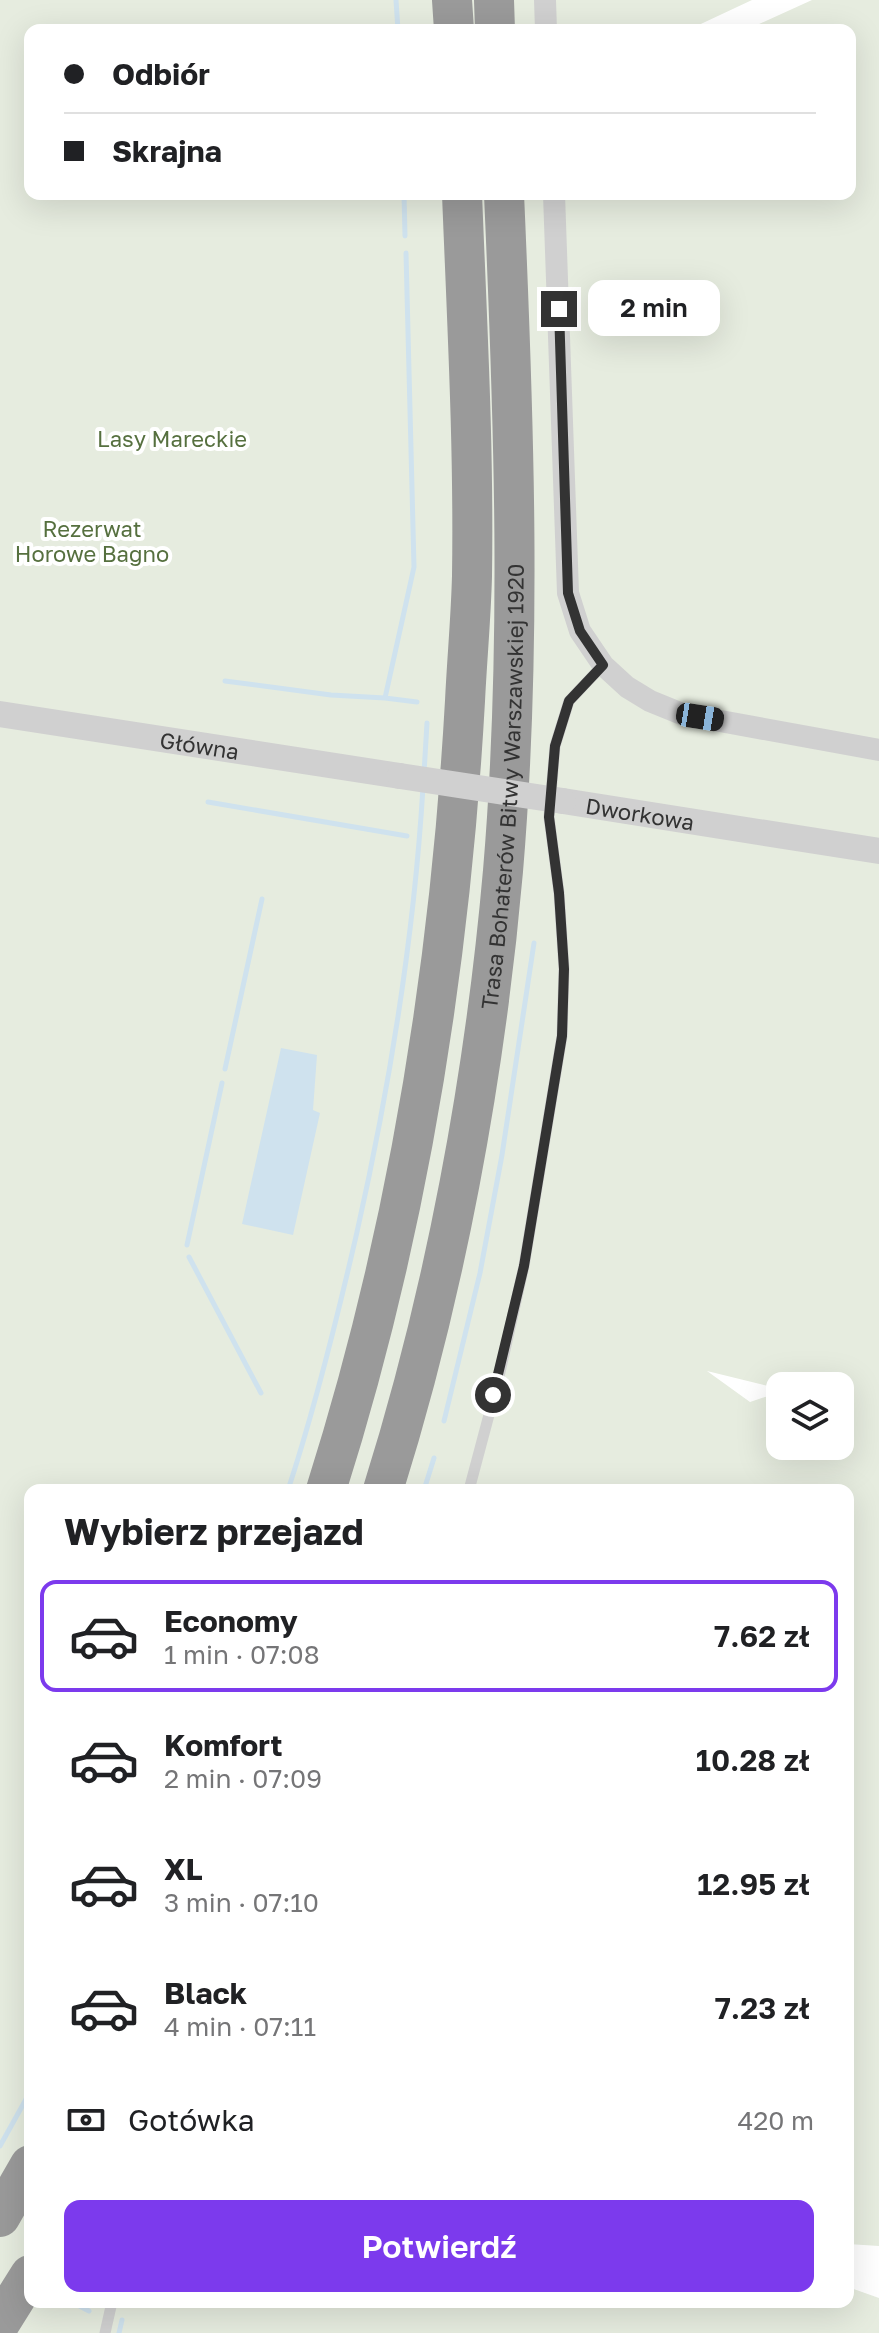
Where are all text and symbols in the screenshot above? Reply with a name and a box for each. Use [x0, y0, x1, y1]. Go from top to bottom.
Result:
text: Odbiór [112, 56, 210, 92]
text: Skrajna [112, 133, 222, 169]
callout: 2 min [587, 281, 719, 337]
route end [541, 291, 577, 327]
text: 2 min [620, 292, 688, 323]
park label: Lasy Mareckie [97, 425, 247, 452]
park label: Rezerwat Horowe Bagno [15, 515, 169, 567]
street label: Trasa Bohaterów Bitwy Warszawskiej 1920 [474, 564, 528, 1011]
car [674, 701, 726, 733]
street label: Główna [158, 725, 241, 764]
street label: Dworkowa [584, 791, 696, 835]
map controls [766, 1372, 854, 1460]
button: layers [766, 1372, 854, 1460]
route start [475, 1377, 511, 1413]
text: Wybierz przejazd [64, 1510, 364, 1553]
icon: car [68, 1600, 140, 1672]
text: Economy [164, 1603, 298, 1639]
text: 7.62 zł [714, 1618, 810, 1654]
text: 1 min · 07:08 [164, 1639, 320, 1670]
icon: car [68, 1724, 140, 1796]
text: Komfort [164, 1727, 283, 1763]
text: 10.28 zł [696, 1742, 810, 1778]
text: 2 min · 07:09 [164, 1763, 322, 1794]
icon: car [68, 1848, 140, 1920]
text: XL [164, 1851, 203, 1887]
text: 12.95 zł [697, 1866, 810, 1902]
text: 3 min · 07:10 [164, 1887, 319, 1918]
icon: car [68, 1972, 140, 2044]
text: Black [164, 1975, 247, 2011]
text: 7.23 zł [715, 1990, 810, 2026]
text: 4 min · 07:11 [164, 2011, 316, 2042]
icon: cash [64, 2098, 108, 2142]
text: Gotówka [128, 2102, 255, 2138]
text: 420 m [737, 2105, 814, 2136]
button: Potwierdź [64, 2200, 814, 2292]

